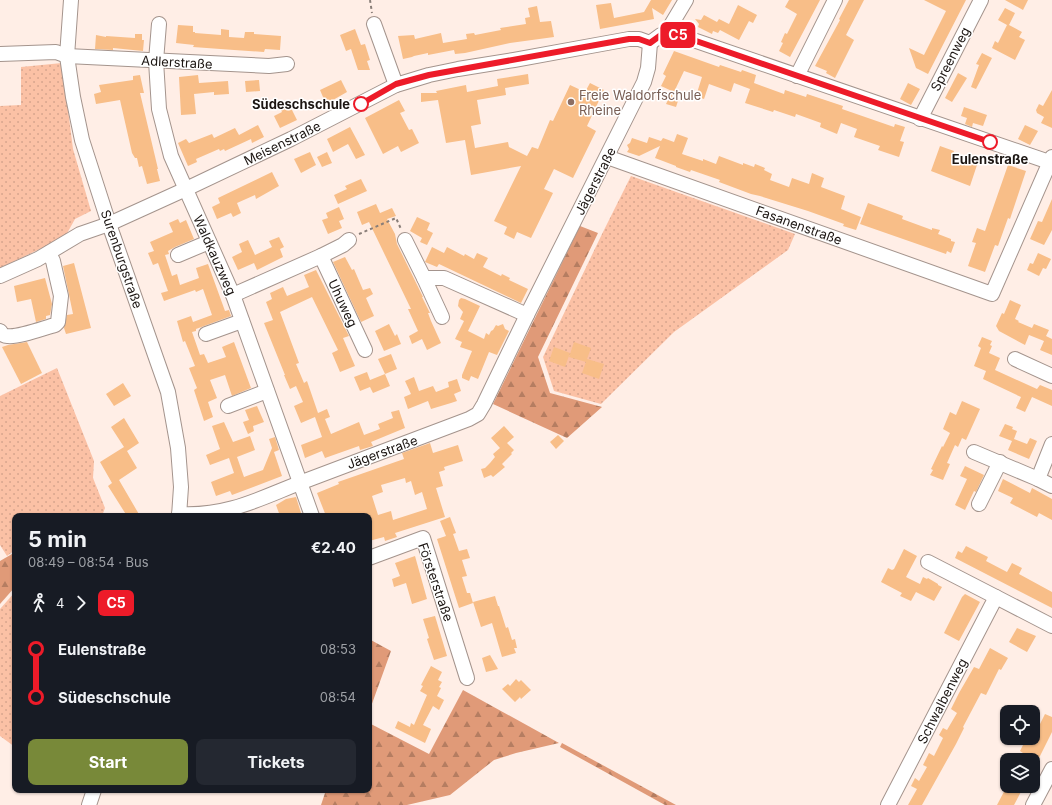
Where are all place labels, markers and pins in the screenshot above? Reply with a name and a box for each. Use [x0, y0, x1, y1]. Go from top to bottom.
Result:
place label: Freie Waldorfschule Rheine [579, 87, 701, 118]
place label: Südeschschule [252, 96, 350, 112]
marker: Südeschschule [353, 96, 369, 112]
marker: Freie Waldorfschule Rheine [566, 97, 576, 107]
marker: Eulenstraße [982, 134, 998, 150]
place label: Eulenstraße [952, 151, 1028, 167]

